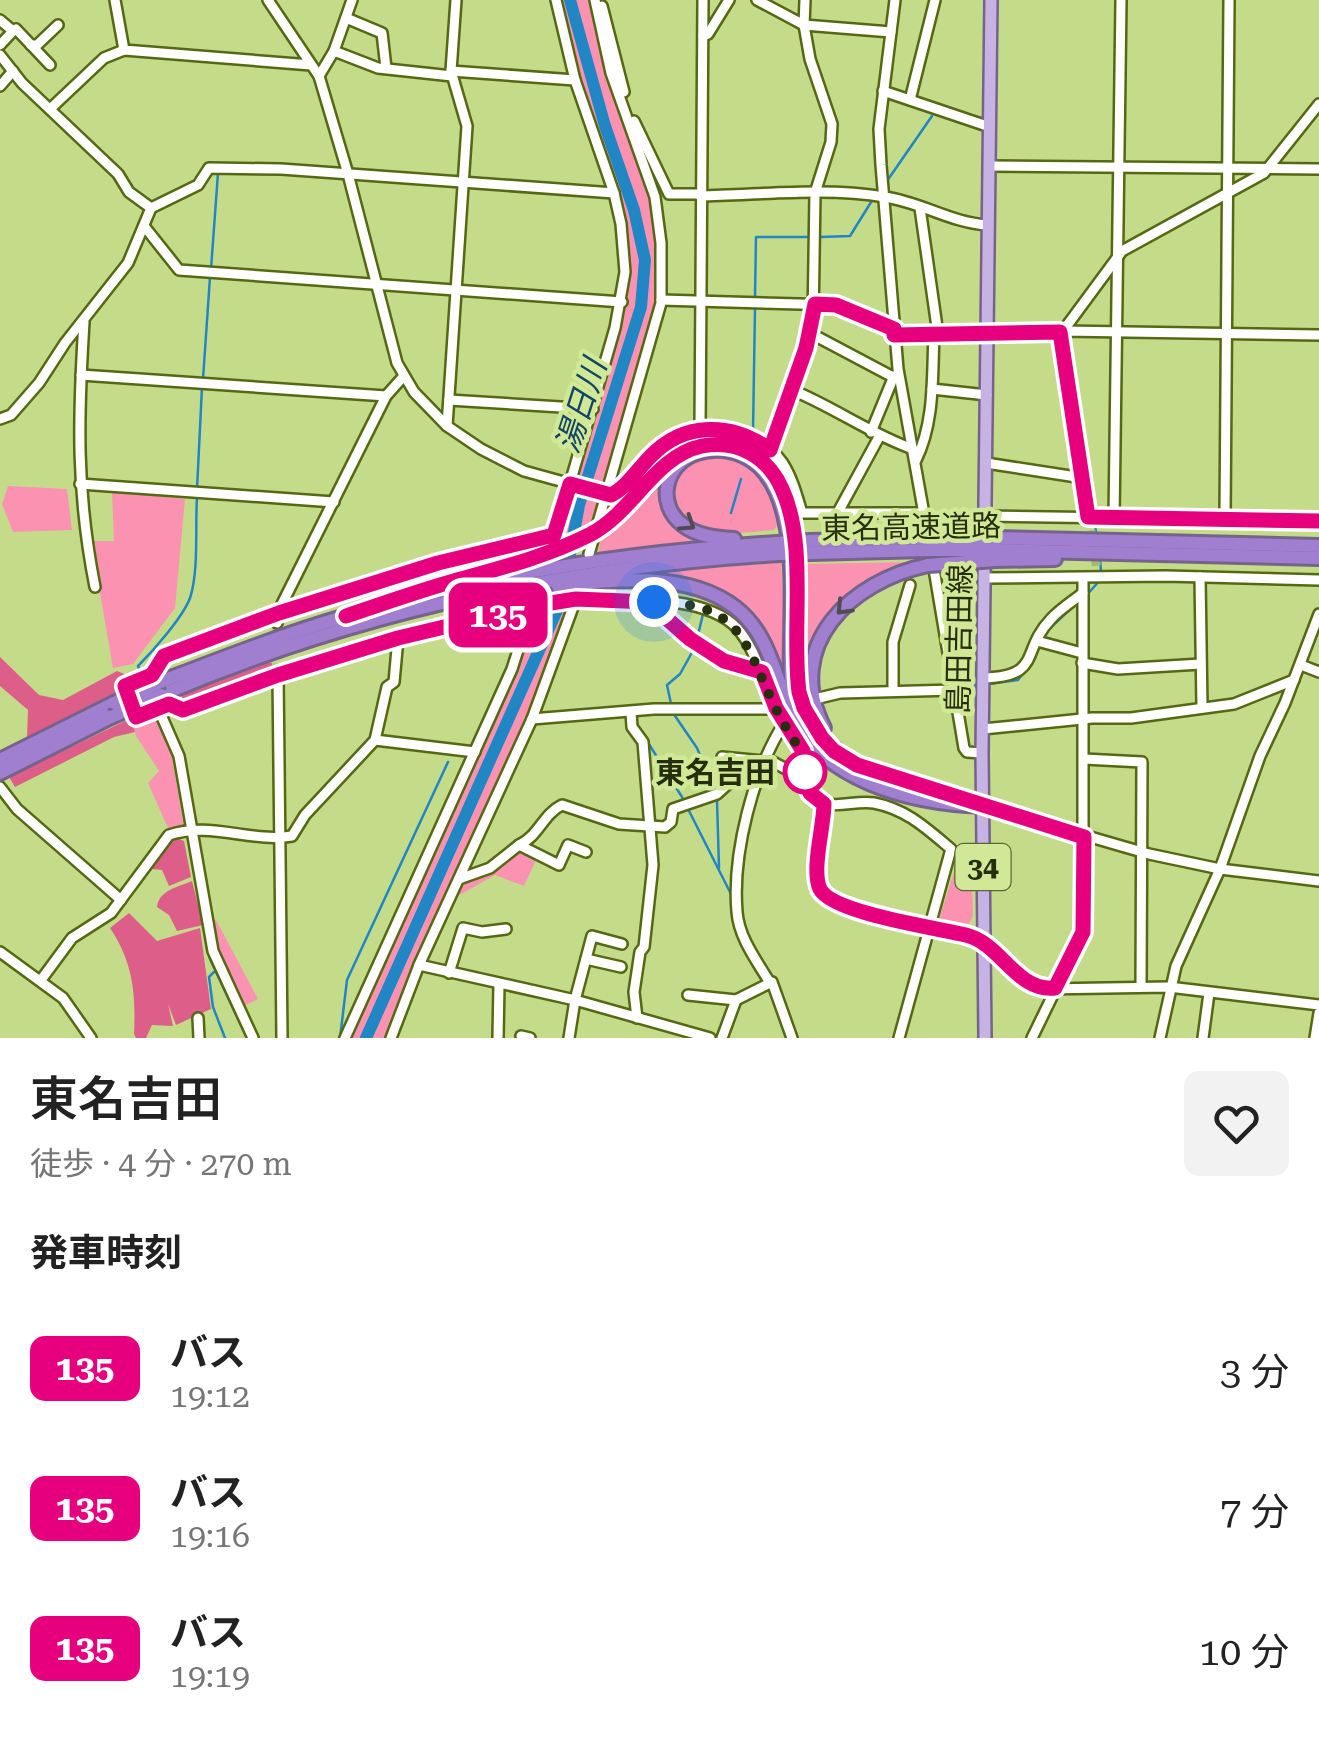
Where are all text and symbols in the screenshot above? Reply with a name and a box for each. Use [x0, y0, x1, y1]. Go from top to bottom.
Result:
water label: 湯日川 [548, 352, 615, 458]
street label: 東名高速道路 [821, 508, 1001, 546]
one-way arrow [677, 512, 695, 531]
street label: 島田吉田線 [940, 564, 978, 714]
your location [629, 577, 679, 627]
line badge: 135 [440, 582, 556, 648]
text: 135 [469, 595, 527, 636]
one-way arrow [837, 597, 855, 615]
marker: 東名吉田 [784, 751, 826, 793]
place label: 東名吉田 [655, 755, 775, 790]
road number: 34 [956, 844, 1010, 890]
button: heart [1184, 1071, 1289, 1176]
text: 東名吉田 [30, 1072, 222, 1128]
text: 徒歩 · 4 分 · 270 m [30, 1145, 292, 1183]
text: 発車時刻 [30, 1231, 182, 1275]
text: バス [170, 1331, 246, 1375]
text: 135 [56, 1348, 114, 1389]
text: 3 分 [1220, 1350, 1289, 1394]
text: 19:12 [170, 1377, 250, 1415]
text: バス [170, 1471, 246, 1515]
text: 135 [56, 1488, 114, 1529]
text: 7 分 [1220, 1490, 1289, 1534]
text: 19:16 [170, 1517, 250, 1555]
text: バス [170, 1611, 246, 1655]
text: 135 [56, 1628, 114, 1669]
text: 10 分 [1199, 1630, 1289, 1674]
text: 19:19 [170, 1657, 250, 1695]

